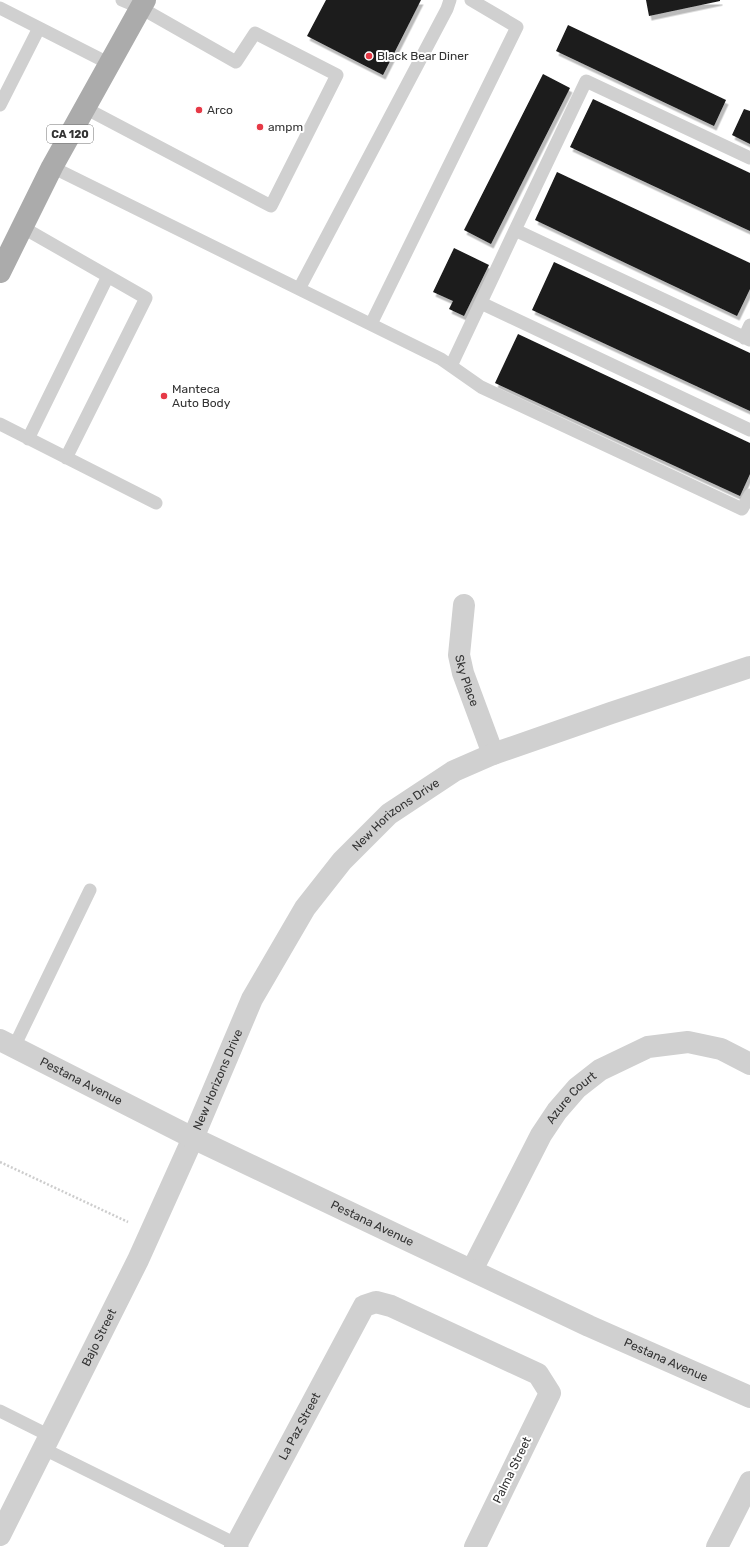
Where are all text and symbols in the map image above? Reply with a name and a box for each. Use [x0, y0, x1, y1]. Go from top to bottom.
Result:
place label: Black Bear Diner [377, 49, 469, 63]
marker: Black Bear Diner [364, 51, 374, 61]
place label: Arco [207, 103, 233, 117]
marker: Arco [194, 105, 204, 115]
place label: ampm [268, 120, 303, 134]
marker: ampm [255, 122, 265, 132]
road number: CA 120 [47, 125, 93, 143]
place label: Manteca Auto Body [172, 382, 231, 410]
marker: Manteca Auto Body [159, 391, 169, 401]
street label: Sky Place [452, 653, 482, 709]
street label: New Horizons Drive [349, 775, 442, 854]
street label: New Horizons Drive [190, 1027, 246, 1132]
street label: Pestana Avenue [38, 1054, 125, 1108]
street label: Azure Court [543, 1068, 599, 1126]
street label: Pestana Avenue [328, 1198, 416, 1249]
street label: Bajo Street [79, 1306, 120, 1369]
street label: Pestana Avenue [622, 1335, 710, 1385]
street label: La Paz Street [276, 1390, 324, 1462]
street label: Palma Street [490, 1434, 534, 1505]

